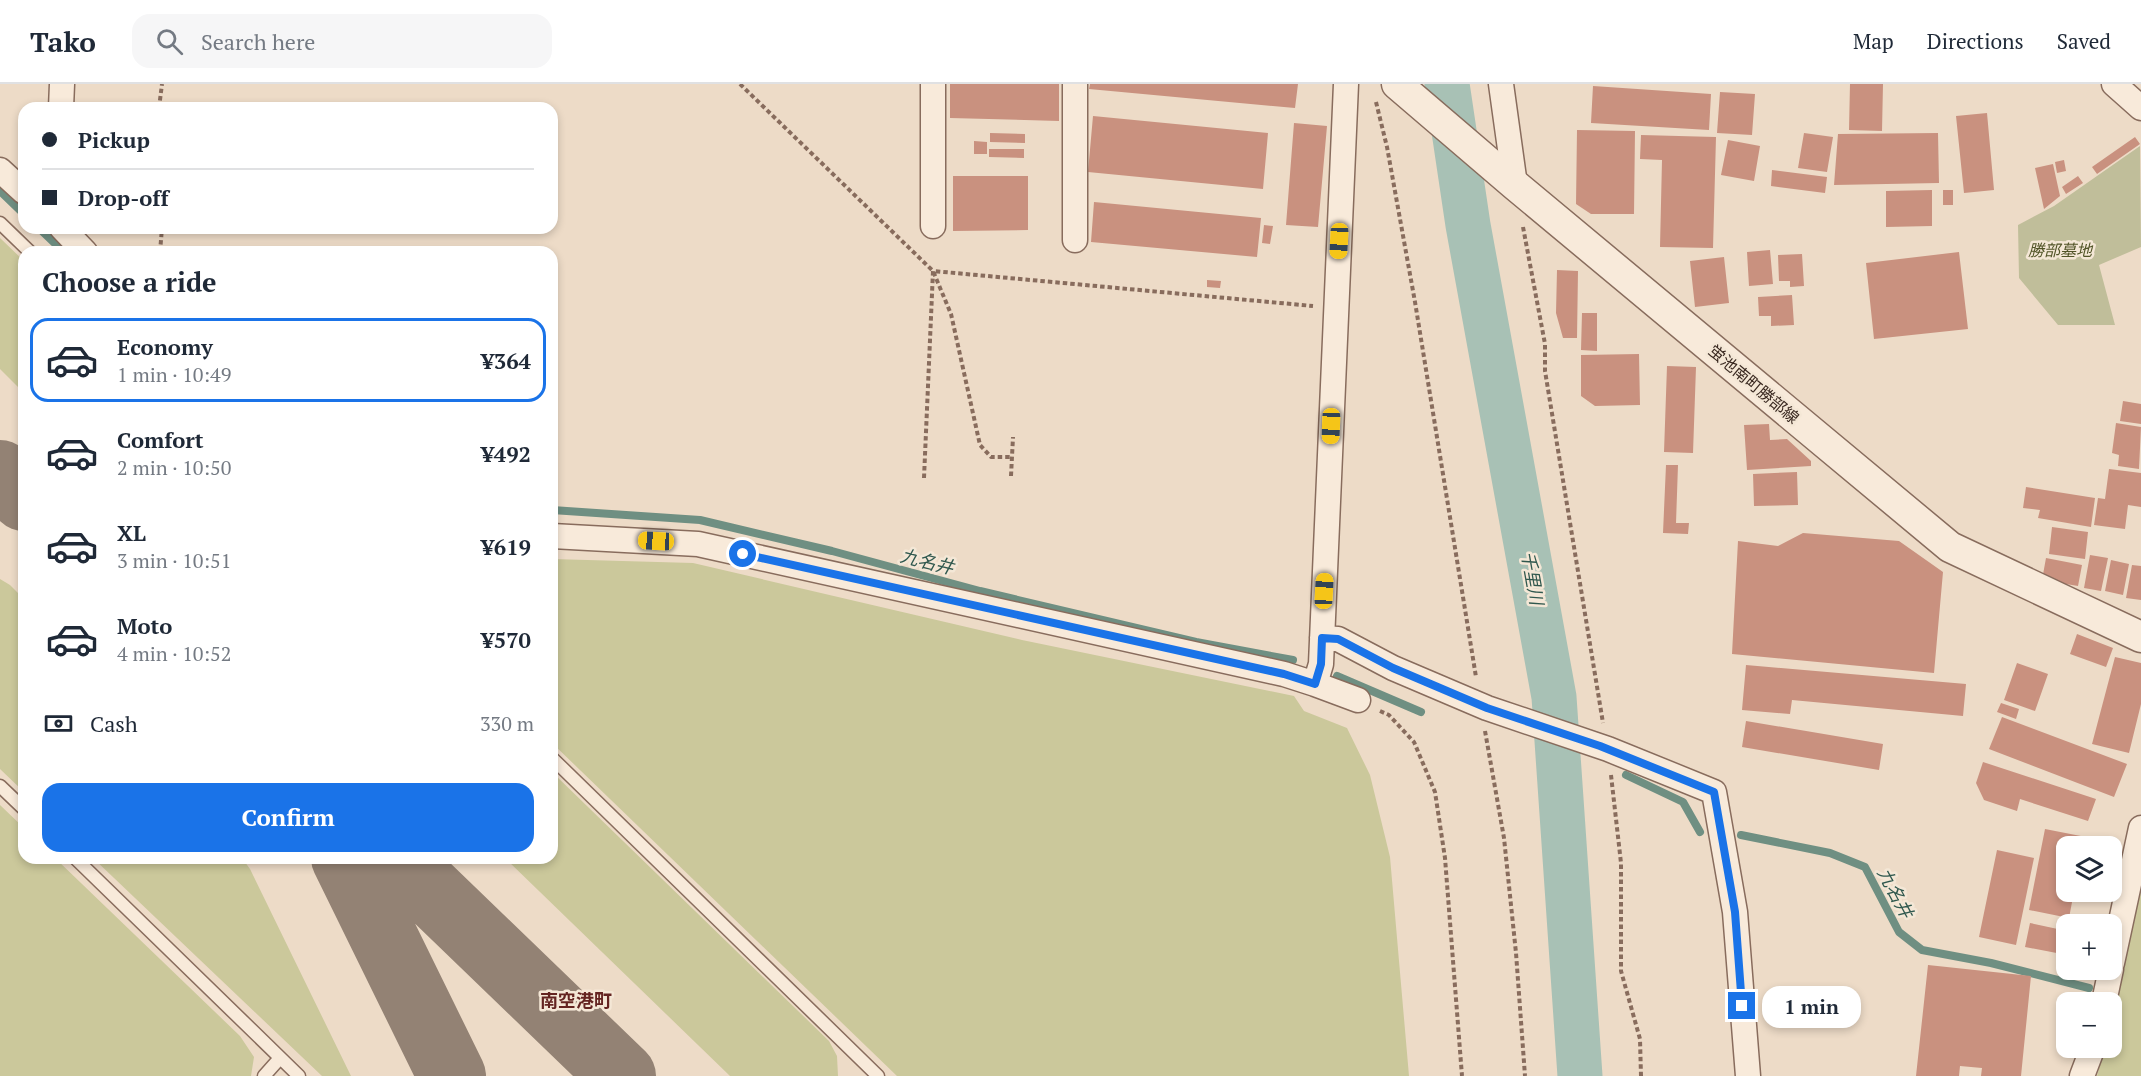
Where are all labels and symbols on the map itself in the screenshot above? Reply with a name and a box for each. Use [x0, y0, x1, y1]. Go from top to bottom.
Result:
car [1329, 223, 1349, 259]
park label: 勝部墓地 [2028, 239, 2094, 261]
street label: 蛍池南町勝部線 [1704, 340, 1804, 428]
car [1321, 408, 1341, 444]
car [638, 531, 674, 551]
route start [729, 540, 756, 567]
water label: 九名井 [898, 543, 958, 580]
water label: 千里川 [1516, 549, 1550, 608]
car [1314, 573, 1334, 609]
water label: 九名井 [1873, 863, 1920, 924]
callout: 1 min [1763, 985, 1862, 1027]
district label: 南空港町 [540, 988, 612, 1012]
route end [1728, 992, 1755, 1019]

